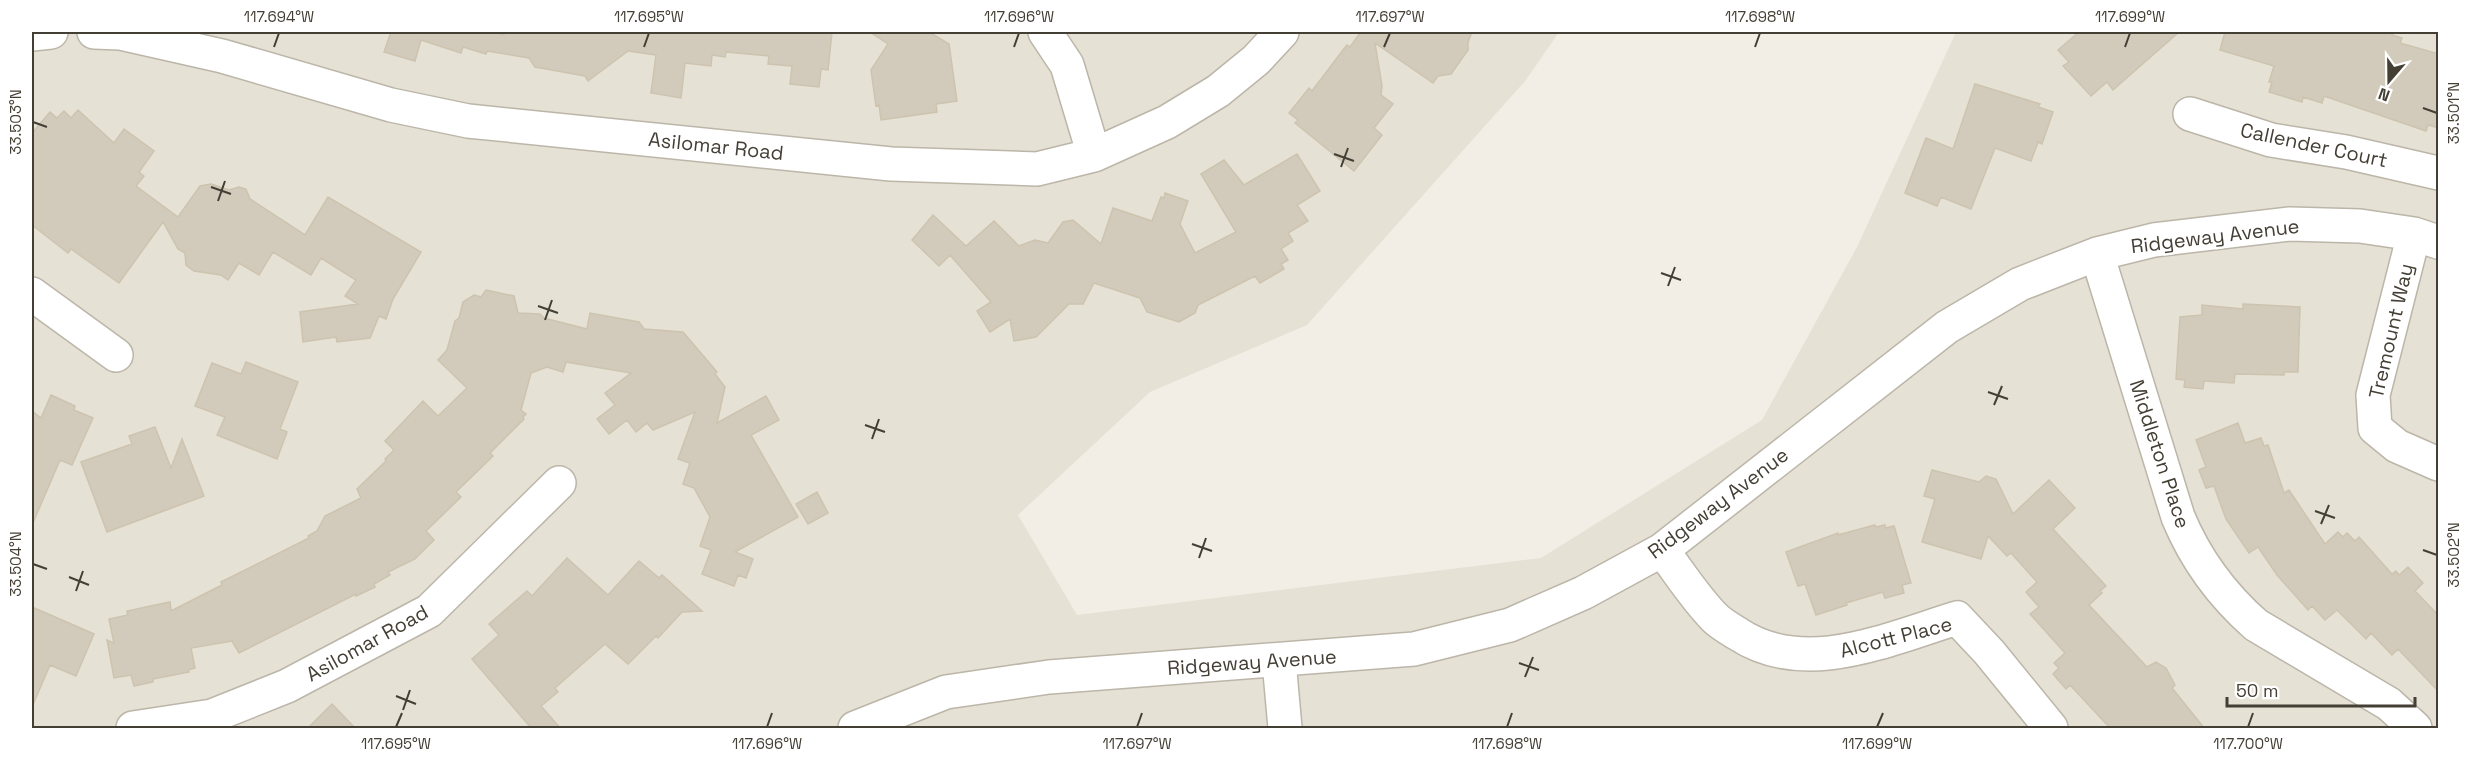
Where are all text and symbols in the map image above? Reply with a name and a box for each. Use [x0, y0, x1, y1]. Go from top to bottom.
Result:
text: 117.694°W [244, 7, 314, 26]
text: 117.695°W [614, 7, 684, 26]
text: 117.696°W [984, 7, 1054, 26]
text: 117.697°W [1355, 7, 1425, 26]
text: 117.698°W [1725, 7, 1795, 26]
text: 117.699°W [2095, 7, 2165, 26]
north arrow [2359, 51, 2419, 111]
text: 33.501°N [2444, 82, 2463, 144]
text: N [2375, 83, 2393, 106]
text: 33.503°N [6, 89, 25, 155]
street label: Callender Court [2238, 117, 2390, 173]
street label: Asilomar Road [647, 126, 785, 166]
street label: Ridgeway Avenue [2129, 213, 2301, 259]
street label: Tremount Way [2363, 261, 2419, 401]
street label: Middleton Place [2124, 376, 2196, 532]
street label: Ridgeway Avenue [1642, 442, 1794, 564]
text: 33.502°N [2444, 522, 2463, 588]
text: 33.504°N [6, 531, 25, 597]
street label: Asilomar Road [301, 599, 433, 687]
street label: Alcott Place [1837, 611, 1955, 663]
street label: Ridgeway Avenue [1166, 643, 1338, 681]
scale bar [2227, 670, 2414, 708]
text: 50 m [2236, 679, 2278, 702]
text: 117.695°W [361, 734, 431, 753]
text: 117.696°W [732, 734, 802, 753]
text: 117.697°W [1102, 734, 1172, 753]
text: 117.698°W [1472, 734, 1542, 753]
text: 117.699°W [1842, 734, 1912, 753]
text: 117.700°W [2213, 734, 2283, 753]

